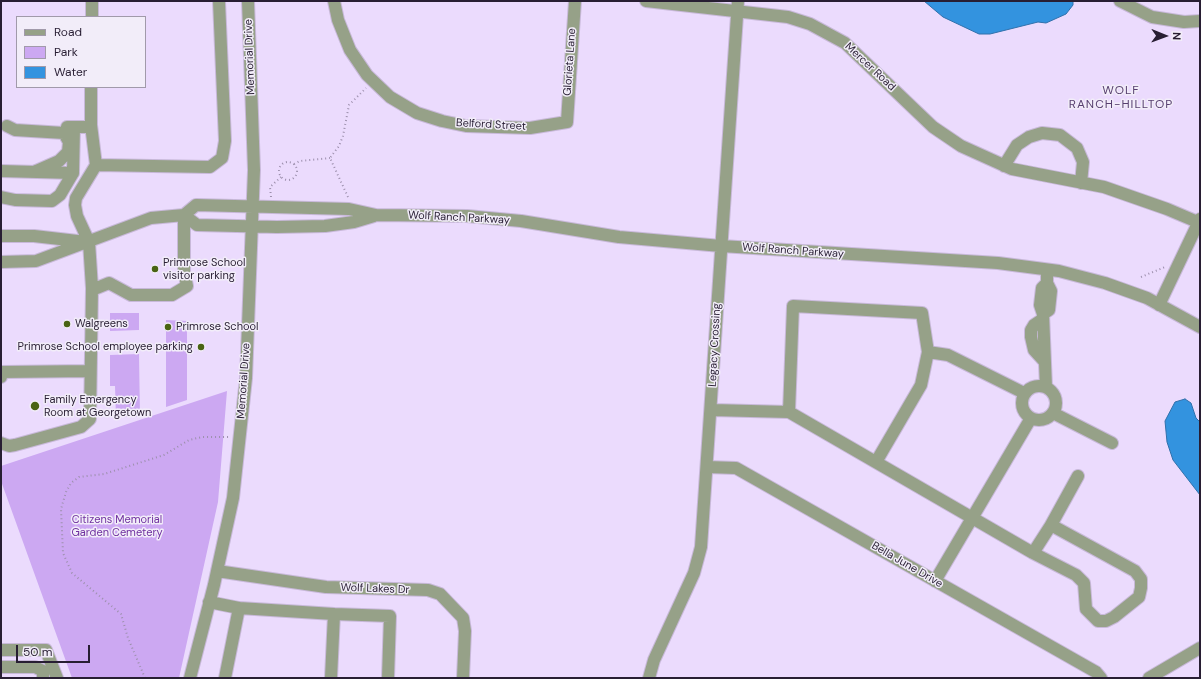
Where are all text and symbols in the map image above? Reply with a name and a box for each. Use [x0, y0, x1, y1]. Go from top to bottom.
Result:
legend [16, 16, 146, 88]
north arrow [1145, 16, 1185, 56]
street label: Memorial Drive [242, 19, 258, 95]
text: Road [54, 24, 82, 40]
street label: Glorieta Lane [561, 28, 579, 96]
text: N [1170, 32, 1184, 40]
street label: Mercer Road [842, 40, 898, 94]
text: Park [54, 44, 78, 60]
text: Water [54, 64, 87, 80]
district label: WOLF RANCH-HILLTOP [1069, 84, 1173, 112]
street label: Belford Street [456, 117, 526, 133]
street label: Wolf Ranch Parkway [408, 209, 510, 227]
street label: Wolf Ranch Parkway [742, 241, 844, 261]
place label: Primrose School visitor parking [163, 256, 245, 282]
marker: Primrose School visitor parking [150, 264, 160, 274]
street label: Legacy Crossing [706, 303, 724, 387]
place label: Walgreens [75, 317, 128, 331]
marker: Walgreens [62, 319, 72, 329]
place label: Primrose School [176, 320, 258, 334]
marker: Primrose School [163, 322, 173, 332]
place label: Primrose School employee parking [18, 340, 193, 354]
marker: Primrose School employee parking [196, 342, 206, 352]
street label: Memorial Drive [235, 343, 253, 419]
place label: Family Emergency Room at Georgetown [44, 393, 151, 419]
marker: Family Emergency Room at Georgetown [29, 400, 41, 412]
park label: Citizens Memorial Garden Cemetery [71, 513, 163, 539]
street label: Bella June Drive [869, 539, 945, 591]
street label: Wolf Lakes Dr [340, 581, 410, 597]
scale bar [18, 637, 92, 663]
text: 50 m [23, 644, 52, 660]

